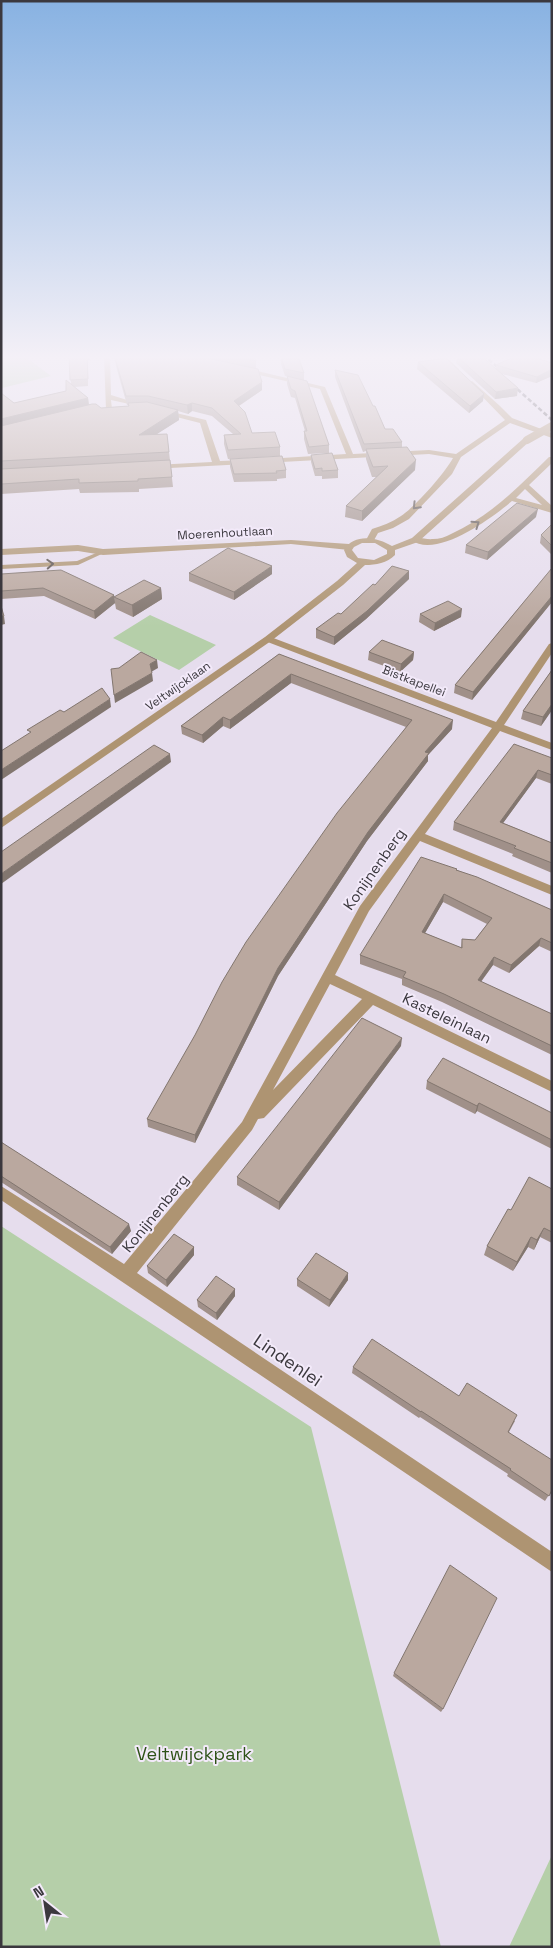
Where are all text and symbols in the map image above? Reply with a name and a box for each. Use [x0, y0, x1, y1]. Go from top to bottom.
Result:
one-way arrow [413, 501, 422, 510]
one-way arrow [470, 521, 480, 530]
street label: Moerenhoutlaan [177, 523, 273, 543]
one-way arrow [46, 559, 54, 570]
street label: Veltwijcklaan [142, 658, 214, 714]
street label: Bistkapellei [380, 662, 448, 700]
street label: Konijnenberg [339, 824, 409, 914]
street label: Kasteleinlaan [399, 988, 495, 1048]
street label: Konijnenberg [118, 1170, 192, 1256]
street label: Lindenlei [249, 1329, 327, 1391]
park label: Veltwijckpark [136, 1742, 252, 1765]
north arrow [20, 1878, 70, 1928]
text: N [30, 1882, 47, 1902]

